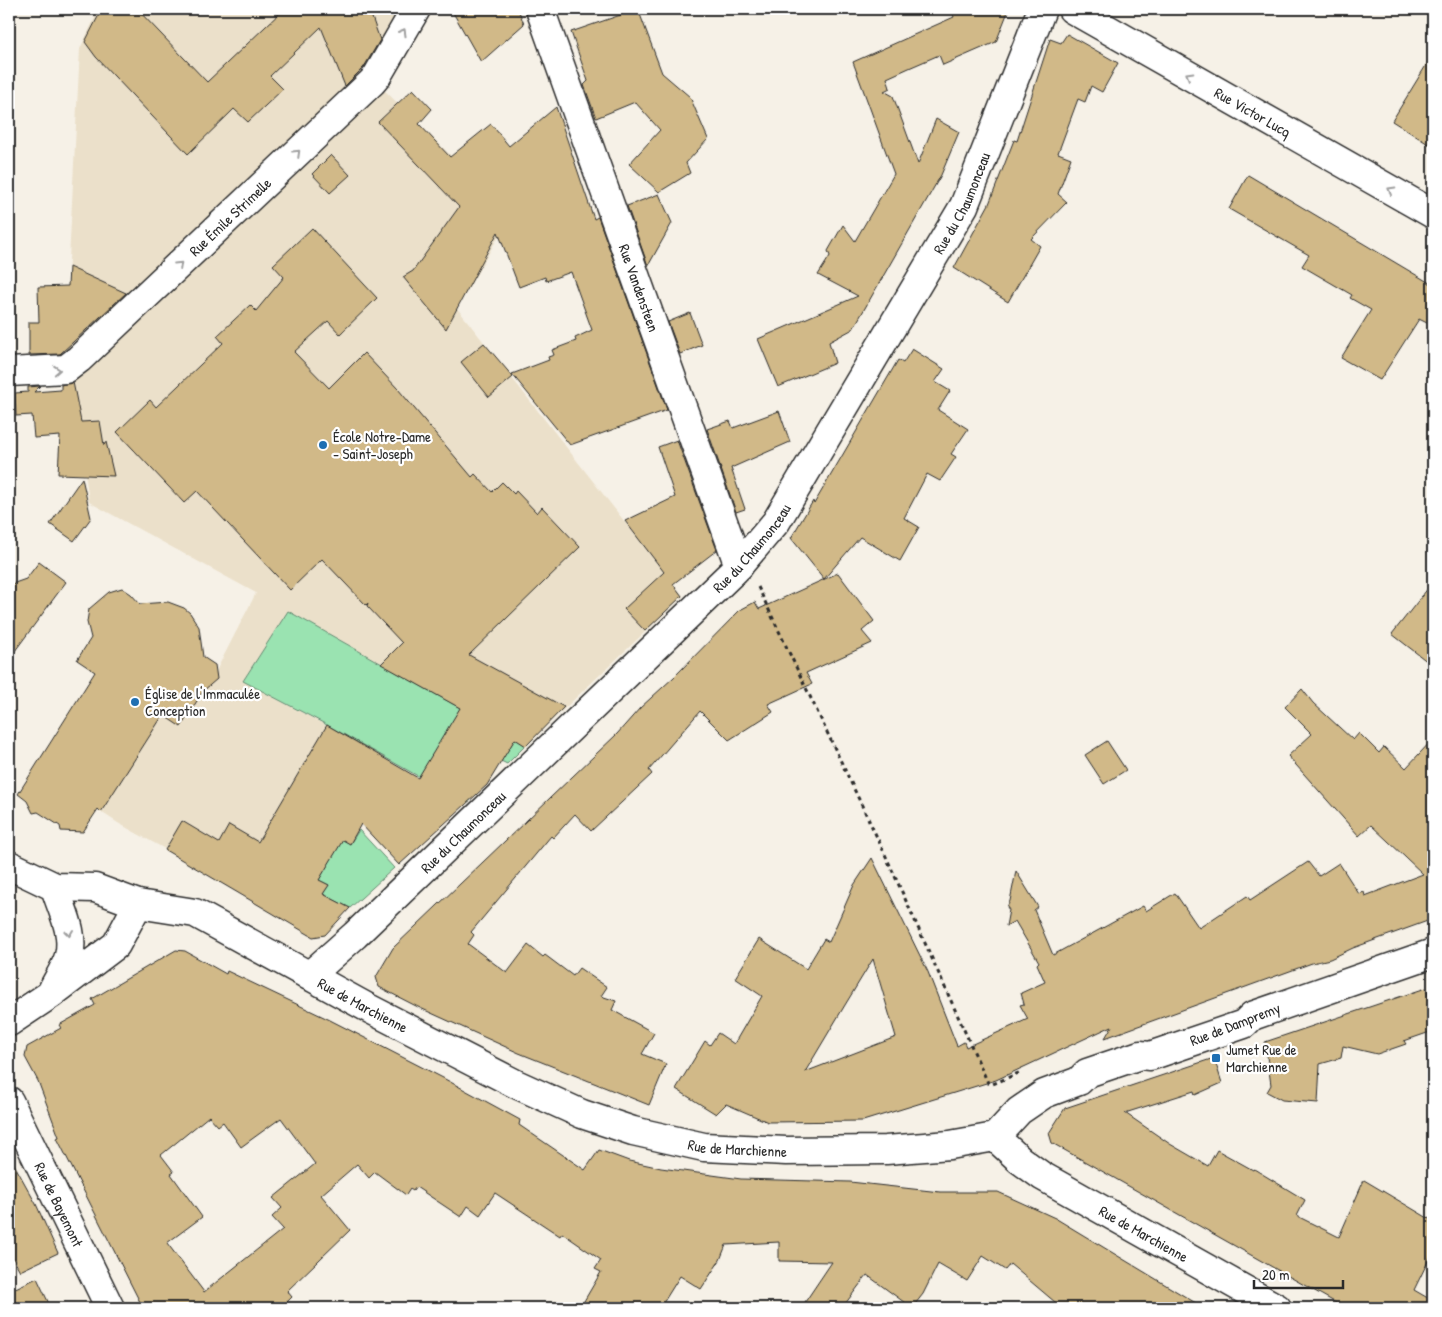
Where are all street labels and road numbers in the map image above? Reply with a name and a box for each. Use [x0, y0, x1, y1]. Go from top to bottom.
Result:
street label: Rue Victor Lucq [1211, 82, 1295, 142]
street label: Rue du Chaumonceau [927, 149, 995, 258]
street label: Rue Émile Strimelle [184, 172, 275, 260]
street label: Rue Vandensteen [614, 241, 665, 335]
street label: Rue du Chaumonceau [708, 500, 795, 597]
street label: Rue du Chaumonceau [416, 786, 510, 877]
street label: Rue de Marchienne [314, 972, 412, 1037]
street label: Rue de Dampremy [1187, 997, 1283, 1051]
street label: Rue de Marchienne [686, 1133, 788, 1162]
street label: Rue de Bayemont [30, 1159, 89, 1251]
street label: Rue de Marchienne [1095, 1200, 1192, 1267]

